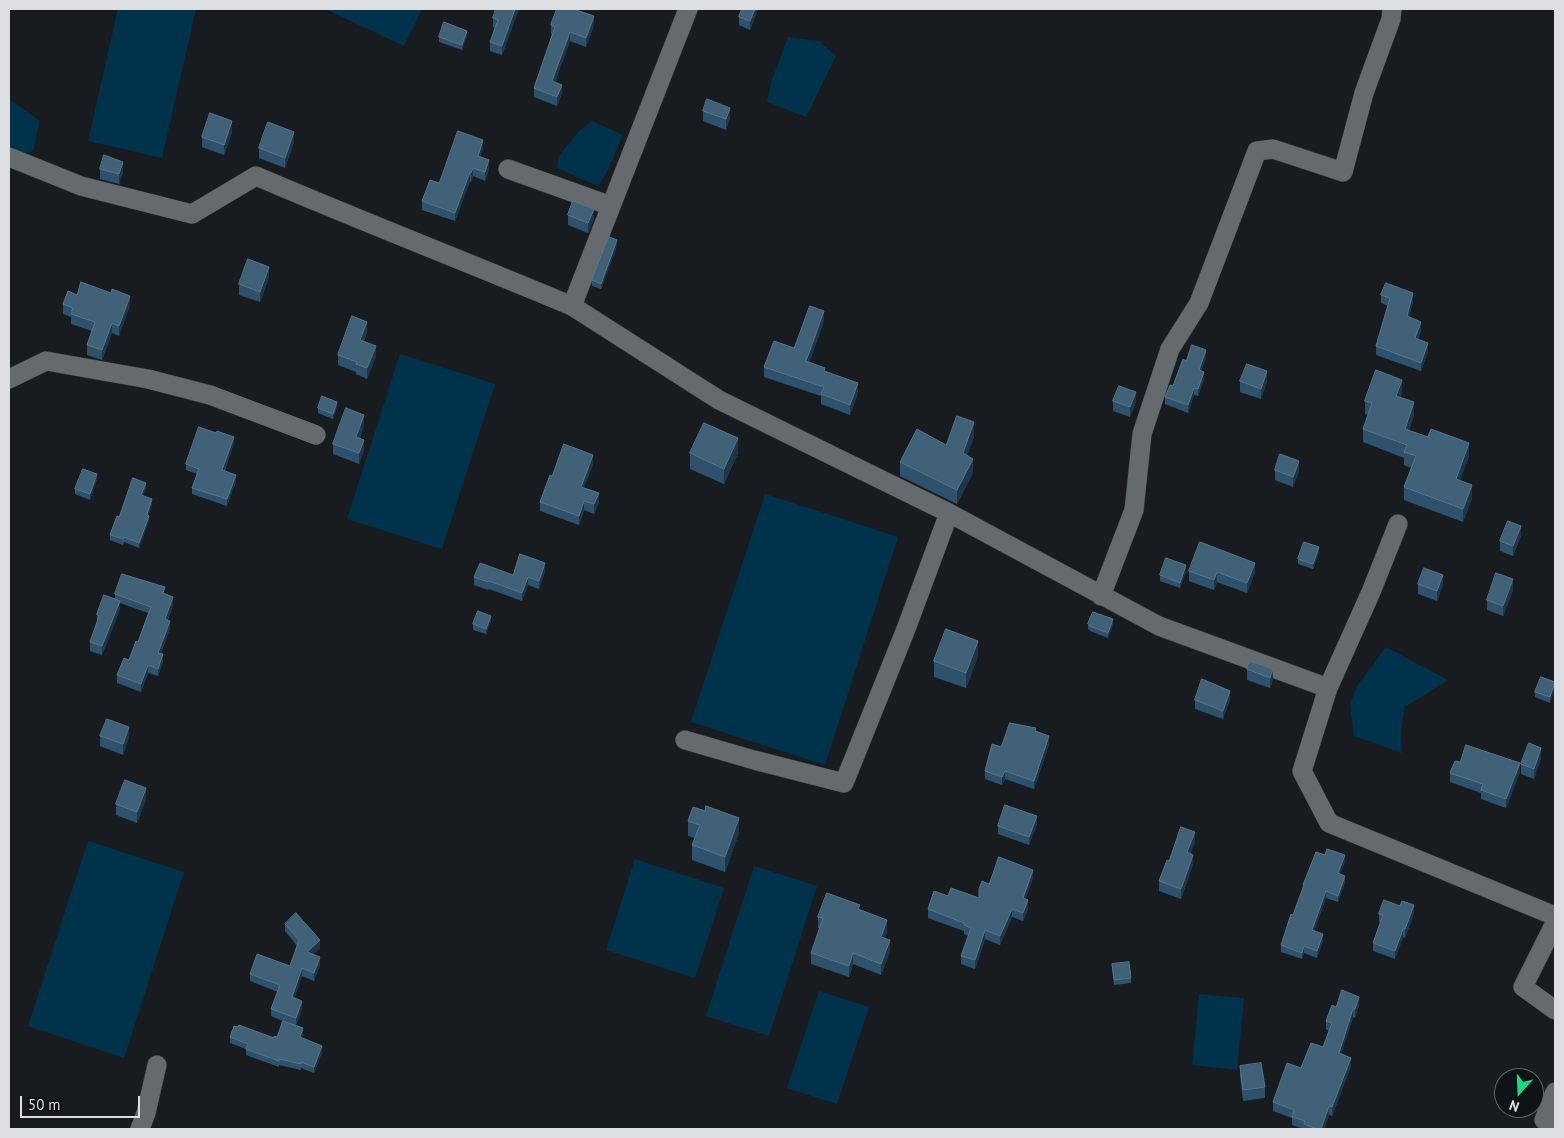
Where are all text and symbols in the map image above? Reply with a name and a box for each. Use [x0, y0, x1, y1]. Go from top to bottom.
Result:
north arrow [1494, 1068, 1544, 1118]
scale bar [22, 1086, 142, 1118]
text: 50 m [28, 1095, 61, 1114]
text: N [1507, 1096, 1522, 1116]

